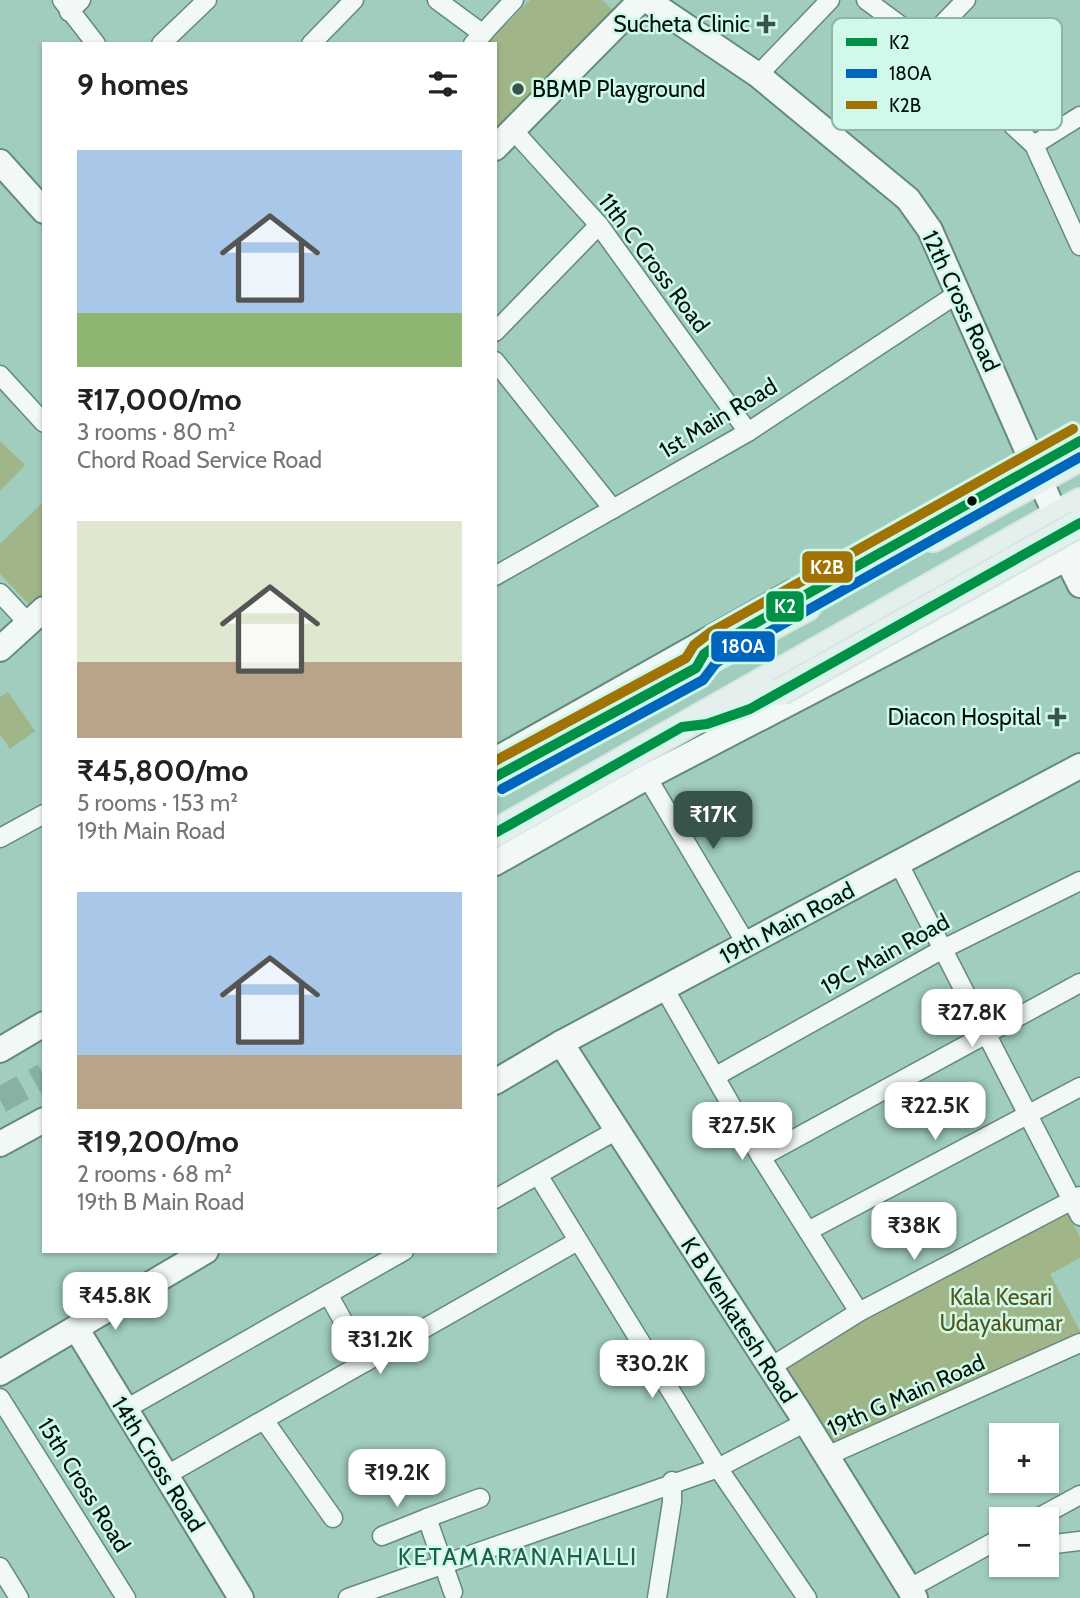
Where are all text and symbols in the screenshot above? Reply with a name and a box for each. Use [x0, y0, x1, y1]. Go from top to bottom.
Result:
place label: Sucheta Clinic [613, 10, 750, 38]
marker: Sucheta Clinic [756, 14, 776, 34]
legend [832, 18, 1062, 130]
text: K2 [889, 31, 910, 54]
text: 180A [889, 62, 932, 85]
icon: filters [424, 65, 462, 103]
text: 9 homes [77, 66, 188, 103]
place label: BBMP Playground [532, 75, 706, 103]
marker: BBMP Playground [510, 81, 526, 97]
text: K2B [889, 94, 921, 117]
street label: 11th C Cross Road [592, 188, 716, 338]
icon: home [207, 195, 333, 321]
street label: 12th Cross Road [916, 226, 1006, 376]
street label: 1st Main Road [654, 372, 782, 464]
text: ₹17,000/mo [77, 381, 242, 418]
text: 3 rooms · 80 m² [77, 418, 235, 446]
text: Chord Road Service Road [77, 446, 322, 474]
unlabelled marker [965, 494, 979, 508]
line badge: K2B [801, 550, 854, 584]
text: K2B [810, 556, 844, 579]
icon: home [207, 566, 333, 692]
line badge: K2 [765, 590, 805, 623]
text: K2 [774, 595, 796, 618]
line badge: 180A [710, 630, 776, 663]
text: 180A [721, 635, 765, 658]
place label: Diacon Hospital [888, 703, 1042, 731]
marker: Diacon Hospital [1047, 707, 1067, 727]
text: ₹45,800/mo [77, 752, 248, 789]
text: 5 rooms · 153 m² [77, 789, 238, 817]
pin: ₹17K [672, 792, 754, 851]
text: ₹17K [689, 800, 737, 828]
text: 19th Main Road [77, 817, 225, 845]
street label: 19th Main Road [715, 876, 859, 970]
street label: 19C Main Road [816, 907, 954, 1001]
icon: home [207, 937, 333, 1063]
pin: ₹27.8K [915, 990, 1029, 1049]
text: ₹27.8K [937, 998, 1007, 1026]
pin: ₹22.5K [878, 1082, 992, 1142]
text: ₹22.5K [901, 1091, 969, 1119]
pin: ₹27.5K [685, 1102, 799, 1162]
text: ₹27.5K [708, 1111, 776, 1139]
text: ₹19,200/mo [77, 1123, 239, 1160]
text: 2 rooms · 68 m² [77, 1160, 232, 1188]
text: 19th B Main Road [77, 1188, 244, 1216]
pin: ₹38K [873, 1202, 955, 1262]
text: ₹38K [887, 1211, 941, 1239]
street label: K B Venkatesh Road [675, 1232, 803, 1408]
pin: ₹45.8K [58, 1272, 172, 1332]
text: ₹45.8K [79, 1281, 151, 1309]
park label: Kala Kesari Udayakumar [939, 1283, 1063, 1337]
pin: ₹31.2K [323, 1316, 437, 1376]
text: ₹31.2K [347, 1325, 413, 1353]
pin: ₹30.2K [595, 1340, 709, 1400]
street label: 19th G Main Road [823, 1348, 989, 1442]
text: ₹30.2K [616, 1349, 688, 1377]
street label: 14th Cross Road [105, 1391, 211, 1537]
street label: 15th Cross Road [32, 1413, 136, 1557]
map controls [989, 1423, 1059, 1577]
button: + [989, 1423, 1059, 1493]
pin: ₹19.2K [340, 1450, 454, 1509]
text: ₹19.2K [364, 1458, 430, 1486]
button: − [989, 1507, 1059, 1577]
district label: KETAMARANAHALLI [398, 1542, 638, 1571]

